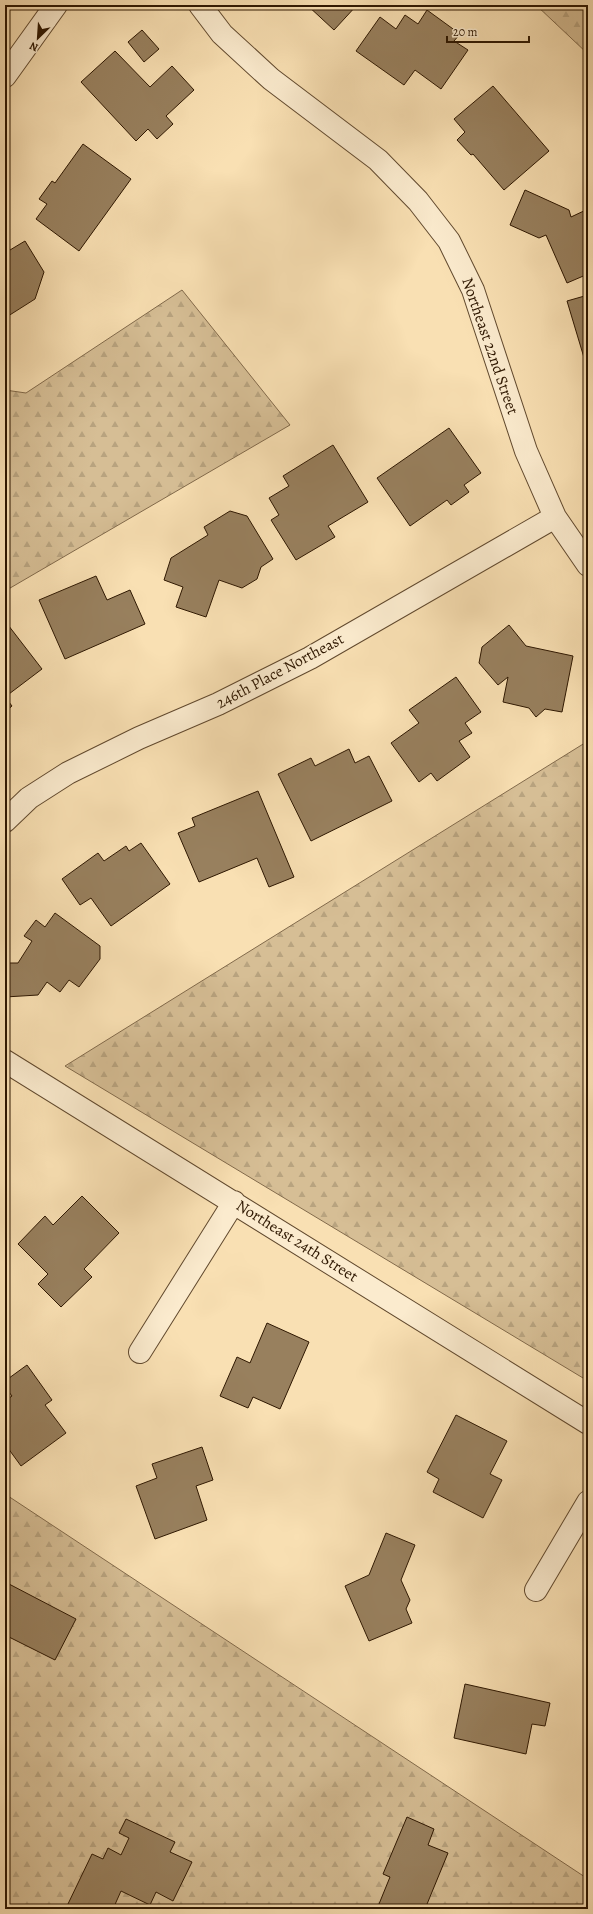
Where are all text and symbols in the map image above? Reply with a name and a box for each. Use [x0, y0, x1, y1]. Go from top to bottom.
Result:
north arrow [18, 18, 58, 58]
scale bar [447, 18, 529, 44]
text: 20 m [453, 24, 477, 40]
text: N [27, 38, 41, 55]
street label: Northeast 22nd Street [456, 274, 524, 418]
street label: 246th Place Northeast [212, 628, 348, 714]
street label: Northeast 24th Street [232, 1195, 362, 1287]

